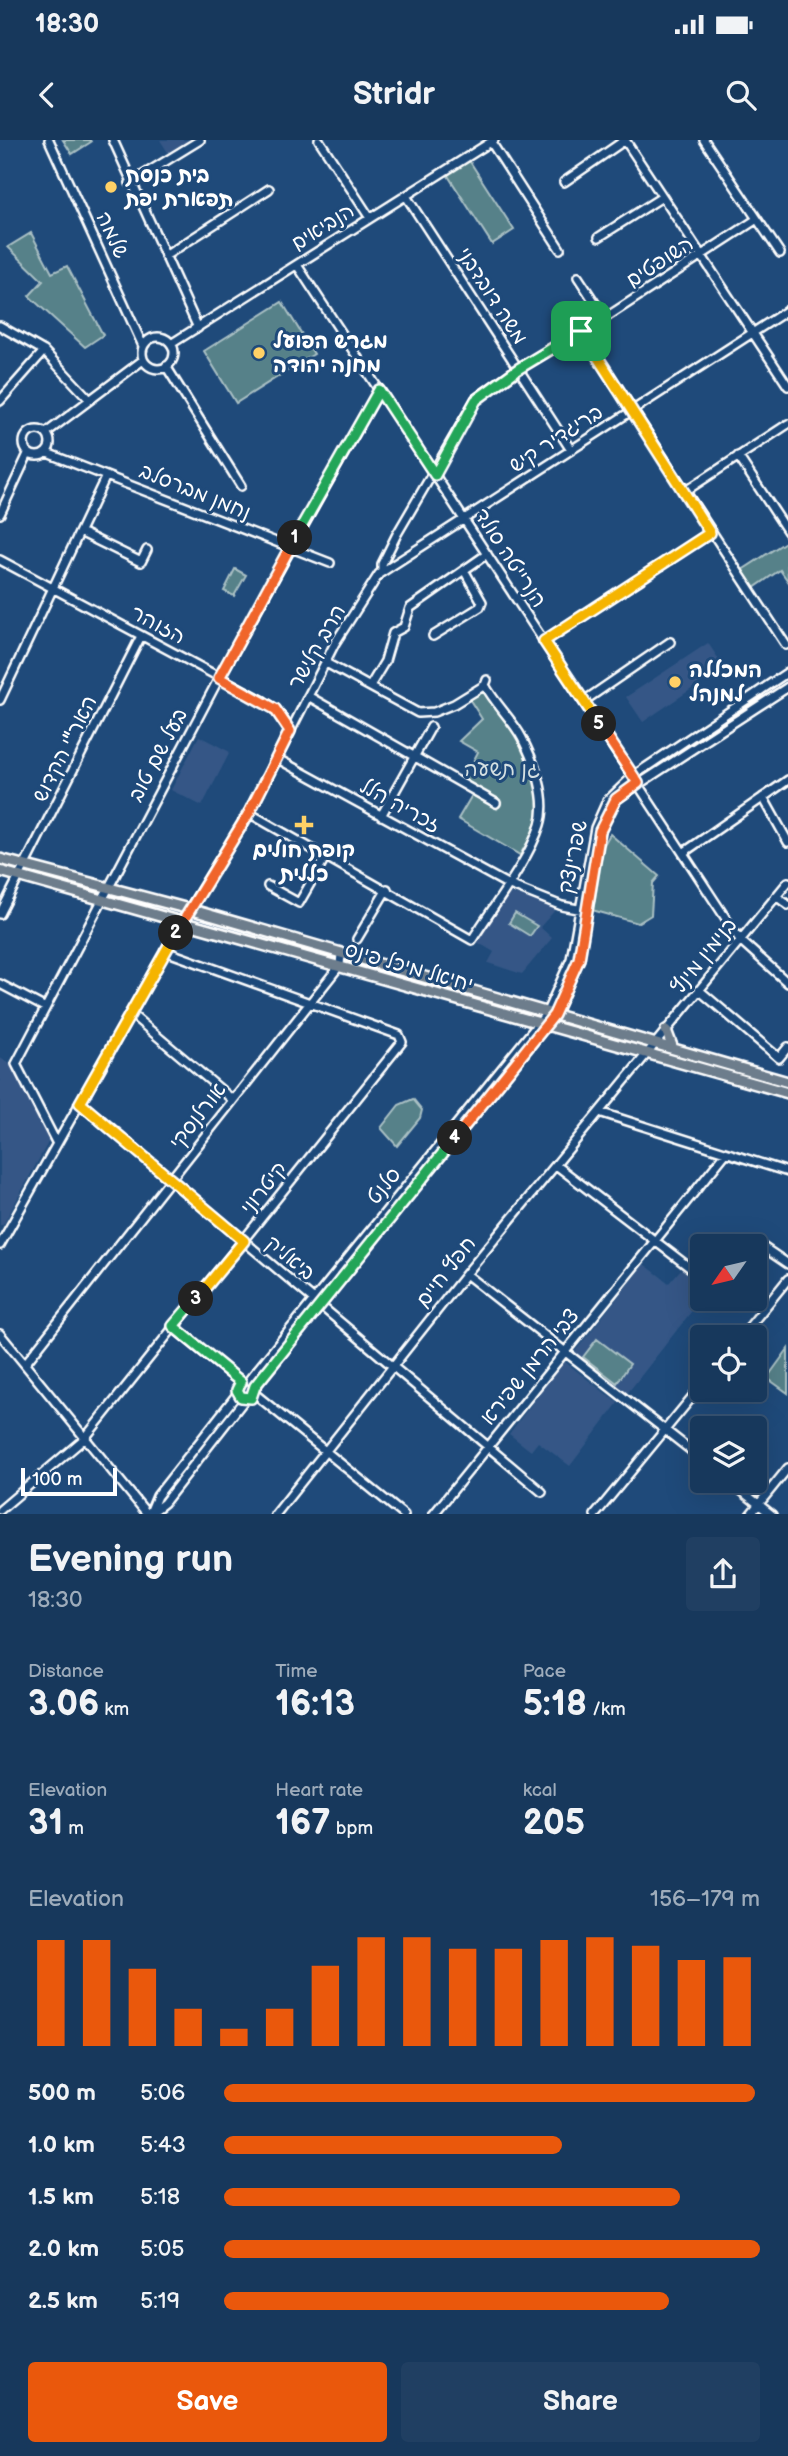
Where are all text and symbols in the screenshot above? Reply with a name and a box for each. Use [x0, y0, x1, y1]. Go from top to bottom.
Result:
text: 18:30 [35, 9, 99, 40]
text: Stridr [353, 75, 435, 114]
icon: back [28, 76, 66, 114]
icon: search [722, 76, 760, 114]
place label: בית כנסת תפארת יפת [123, 163, 233, 212]
marker: בית כנסת תפארת יפת [103, 179, 119, 195]
street label: הנביאים [287, 198, 359, 256]
street label: שלמה [90, 208, 134, 262]
street label: השופטים [622, 231, 698, 293]
street label: משה דובדבני [451, 243, 533, 349]
pin [551, 301, 611, 361]
icon: arrive [562, 312, 600, 350]
place label: מגרש הפועל מחנה יהודה [273, 329, 388, 378]
marker: מגרש הפועל מחנה יהודה [251, 345, 267, 361]
street label: בריגדיר קיש [505, 400, 607, 478]
street label: נחמן מברסלב [136, 458, 254, 526]
street label: הנרייטה סולד [469, 504, 551, 612]
pin: 1 [278, 520, 312, 556]
text: 1 [291, 526, 299, 549]
street label: הזוהר [126, 600, 190, 650]
street label: הרב קלישר [283, 600, 351, 694]
place label: המכללה למנהל [689, 658, 762, 707]
marker: המכללה למנהל [667, 674, 683, 690]
street label: האר"י הקדוש [27, 692, 103, 806]
street label: בעל שם טוב [123, 704, 193, 806]
pin: 5 [582, 706, 616, 742]
text: 5 [593, 712, 604, 735]
park label: גן תשעה [464, 757, 540, 782]
street label: זכריה הלל [355, 774, 445, 838]
marker: קופת חולים כללית [294, 815, 314, 835]
street label: שפרינצק [553, 818, 593, 896]
place label: קופת חולים כללית [253, 838, 355, 887]
street label: בנימין מינץ [666, 913, 742, 999]
pin: 2 [158, 916, 194, 950]
text: 2 [170, 921, 181, 944]
street label: יחיאל מיכל פינס [342, 937, 476, 997]
street label: אורלנסקי [164, 1078, 232, 1154]
pin: 4 [438, 1121, 472, 1156]
text: 4 [449, 1126, 460, 1149]
street label: קיטרוני [236, 1157, 292, 1219]
street label: סלנט [362, 1162, 406, 1210]
street label: ביאליק [260, 1230, 320, 1286]
street label: חפץ חיים [411, 1232, 481, 1312]
north arrow [690, 1234, 766, 1311]
map controls [690, 1234, 767, 1493]
pin: 3 [178, 1282, 214, 1316]
text: 3 [190, 1287, 201, 1310]
street label: צבי הרמן שפירא [476, 1304, 584, 1430]
button: locate [690, 1325, 767, 1402]
button: layers [690, 1416, 767, 1493]
scale bar [21, 1465, 117, 1497]
text: 100 m [32, 1468, 83, 1491]
text: Evening run [28, 1537, 233, 1582]
button: share [686, 1537, 760, 1611]
text: 18:30 [28, 1586, 83, 1614]
text: Distance [28, 1660, 104, 1683]
text: Time [275, 1660, 317, 1683]
text: Pace [523, 1660, 566, 1683]
text: 3.06 [28, 1683, 99, 1726]
text: 16:13 [275, 1683, 355, 1726]
text: 5:18 [523, 1683, 587, 1726]
text: km [99, 1698, 129, 1721]
text: /km [587, 1698, 626, 1721]
text: Elevation [28, 1779, 107, 1802]
text: Heart rate [275, 1779, 363, 1802]
text: kcal [523, 1779, 557, 1802]
text: 31 [28, 1802, 63, 1845]
text: 167 [275, 1802, 331, 1845]
text: 205 [523, 1802, 585, 1845]
text: m [63, 1817, 84, 1840]
text: bpm [331, 1817, 373, 1840]
text: Elevation [28, 1885, 124, 1913]
text: 156–179 m [650, 1885, 760, 1913]
text: 500 m [28, 2079, 96, 2107]
text: 5:06 [140, 2079, 185, 2107]
text: 1.0 km [28, 2131, 95, 2159]
text: 5:43 [140, 2131, 186, 2159]
text: 1.5 km [28, 2183, 94, 2211]
text: 5:18 [140, 2183, 180, 2211]
text: 2.0 km [28, 2235, 99, 2263]
text: 5:05 [140, 2235, 185, 2263]
text: 2.5 km [28, 2287, 98, 2315]
text: 5:19 [140, 2287, 180, 2315]
button: Save [28, 2362, 387, 2442]
button: Share [401, 2362, 760, 2442]

